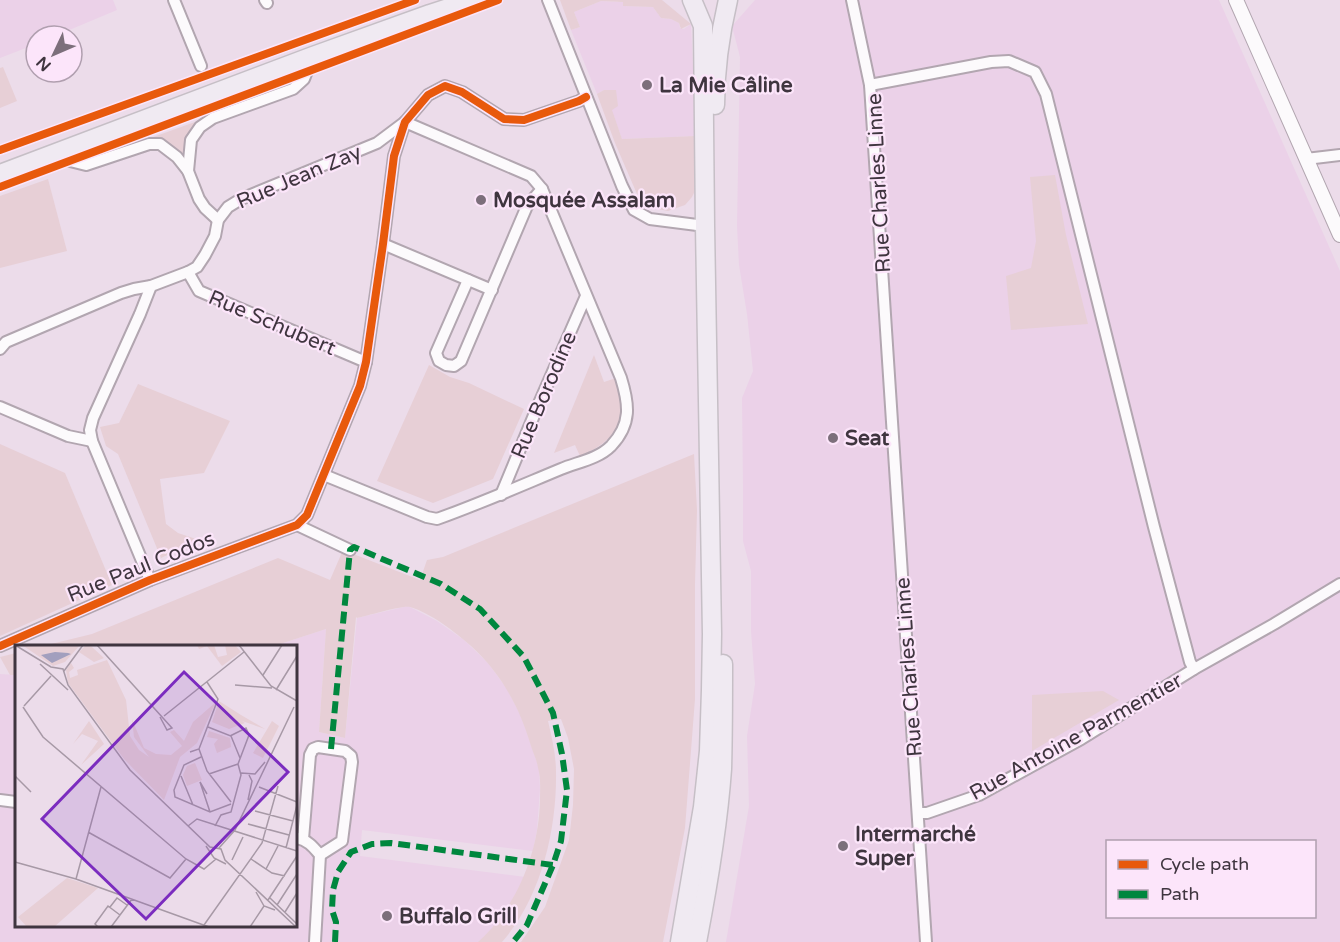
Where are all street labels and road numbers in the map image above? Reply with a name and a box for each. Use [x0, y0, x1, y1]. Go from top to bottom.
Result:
street label: Rue Charles Linne [862, 92, 896, 273]
street label: Rue Jean Zay [233, 139, 365, 215]
street label: Rue Schubert [205, 285, 339, 361]
street label: Rue Borodine [506, 327, 582, 462]
street label: Rue Paul Codos [64, 526, 218, 608]
street label: Rue Charles Linne [890, 576, 928, 758]
street label: Rue Antoine Parmentier [965, 668, 1187, 806]

